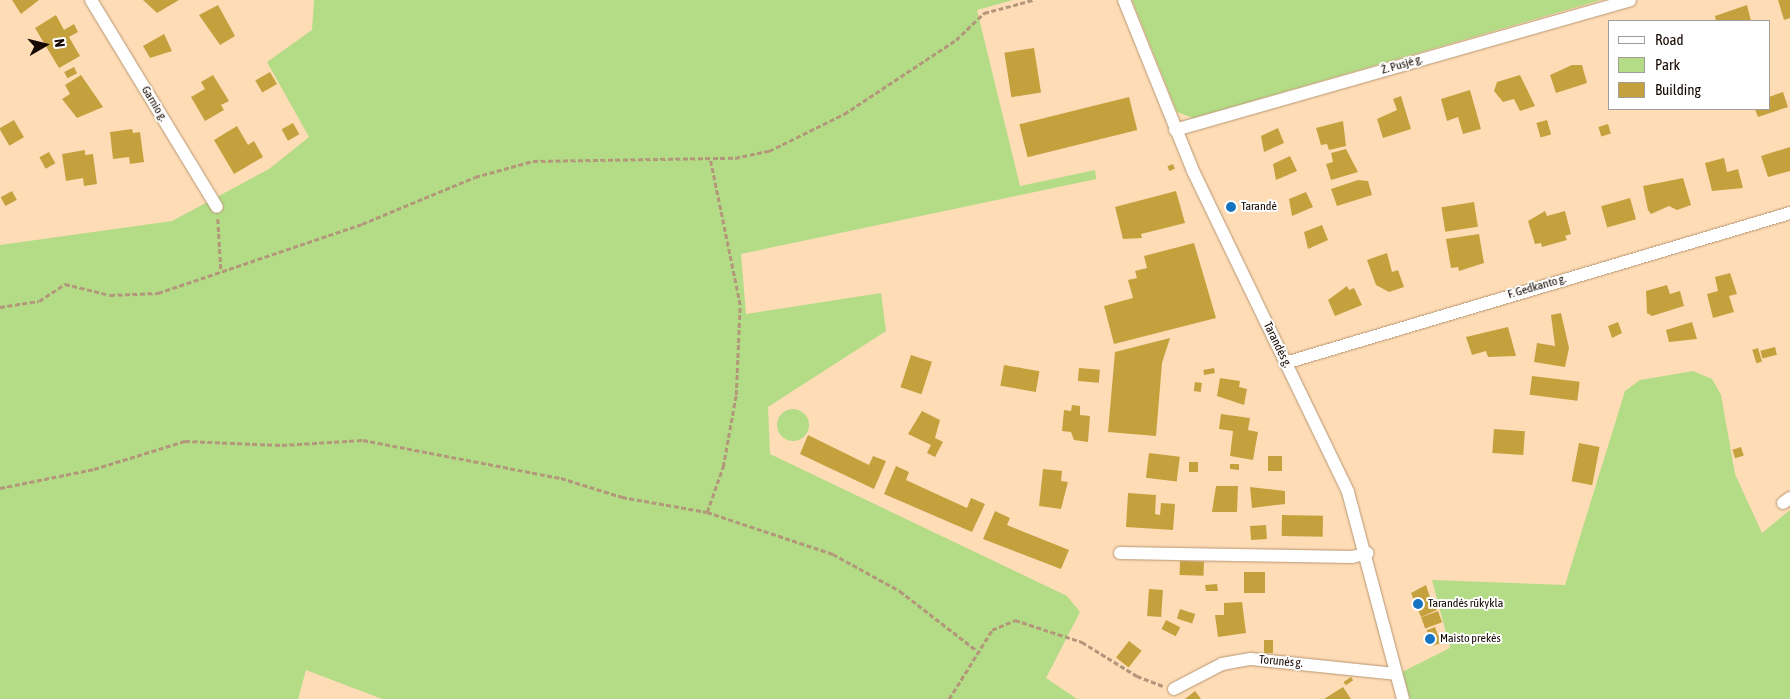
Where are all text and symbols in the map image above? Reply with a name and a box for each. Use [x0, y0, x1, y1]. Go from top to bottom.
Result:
north arrow [20, 20, 70, 70]
legend [1608, 20, 1770, 110]
text: Road [1655, 31, 1684, 48]
text: N [51, 38, 68, 48]
street label: Ž. Pusjė g. [1380, 52, 1424, 78]
text: Park [1655, 56, 1680, 73]
text: Building [1655, 81, 1701, 98]
street label: Garnio g. [138, 84, 170, 124]
place label: Tarandė [1241, 200, 1277, 214]
marker: Tarandė [1225, 201, 1237, 213]
street label: F. Gedkanto g. [1506, 272, 1568, 302]
street label: Tarandės g. [1260, 320, 1294, 370]
place label: Tarandės rūkykla [1428, 597, 1503, 611]
marker: Tarandės rūkykla [1412, 598, 1424, 610]
place label: Maisto prekės [1440, 632, 1501, 646]
marker: Maisto prekės [1424, 633, 1436, 645]
street label: Torunės g. [1258, 653, 1304, 671]

